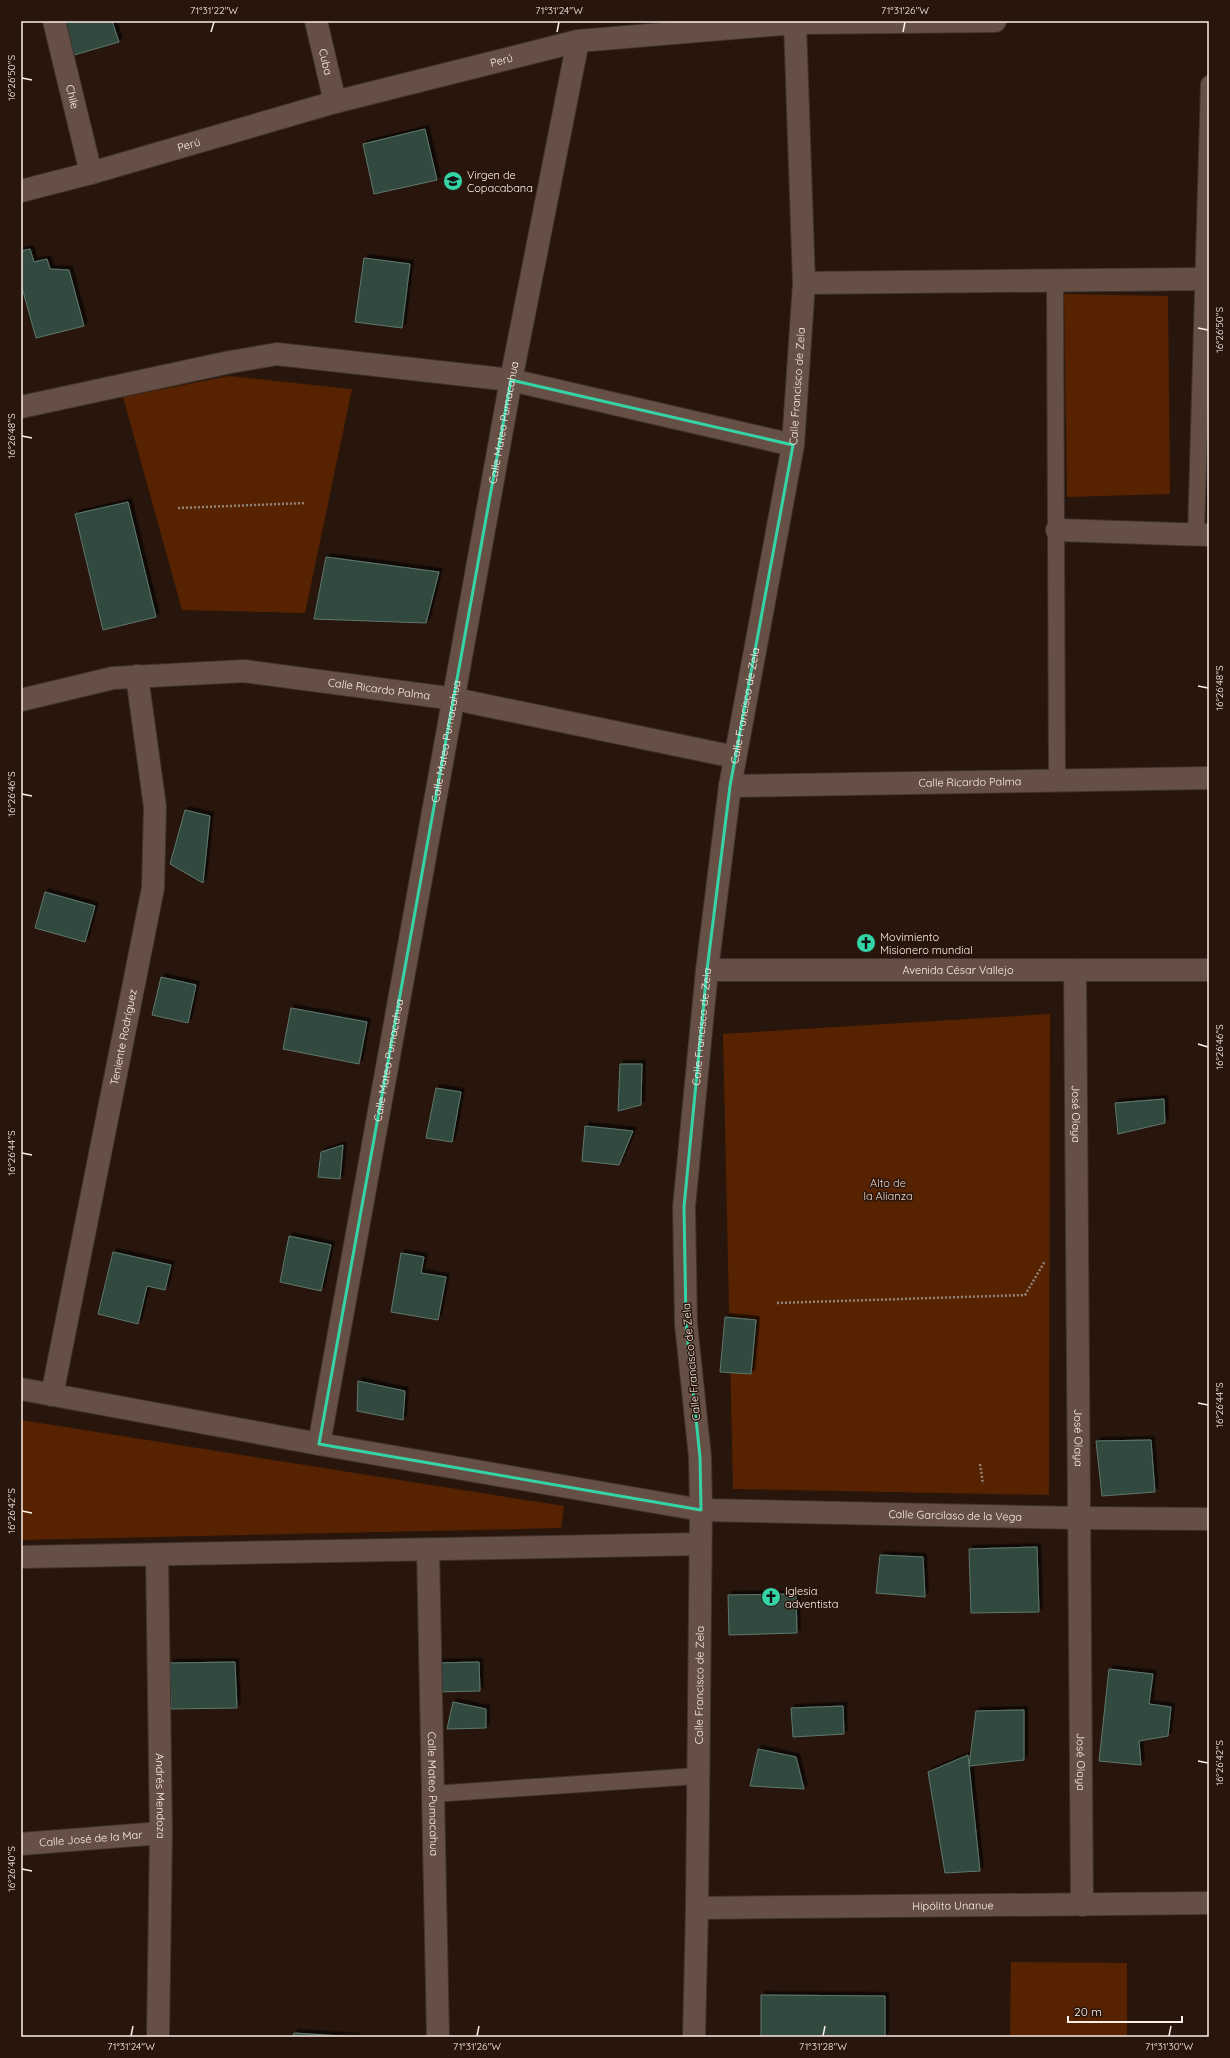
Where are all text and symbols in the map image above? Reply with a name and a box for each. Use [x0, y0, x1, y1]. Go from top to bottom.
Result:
text: 71°31'22"W [190, 4, 238, 17]
text: 71°31'24"W [535, 4, 583, 17]
text: 71°31'26"W [881, 4, 929, 17]
street label: Cuba [316, 47, 335, 77]
street label: Perú [488, 51, 514, 70]
text: 16°26'50"S [5, 55, 18, 101]
street label: Chile [63, 83, 82, 110]
street label: Perú [176, 135, 202, 155]
place label: Virgen de Copacabana [467, 168, 533, 195]
school or university icon: Virgen de Copacabana [442, 170, 464, 192]
text: 16°26'50"S [1213, 307, 1226, 353]
street label: Calle Francisco de Zela [786, 327, 808, 446]
street label: Calle Mateo Pumacahua [485, 360, 522, 485]
text: 16°26'48"S [5, 413, 18, 459]
street label: Calle Francisco de Zela [727, 646, 762, 765]
text: 16°26'48"S [1213, 665, 1226, 711]
street label: Calle Ricardo Palma [327, 675, 431, 703]
street label: Calle Mateo Pumacahua [428, 679, 464, 804]
text: 16°26'46"S [5, 771, 18, 817]
street label: Calle Ricardo Palma [918, 774, 1022, 790]
place label: Movimiento Misionero mundial [880, 930, 973, 957]
church icon: Movimiento Misionero mundial [855, 932, 877, 954]
street label: Avenida César Vallejo [902, 963, 1014, 977]
street label: Calle Francisco de Zela [689, 967, 714, 1086]
street label: Teniente Rodríguez [107, 988, 140, 1086]
street label: Calle Mateo Pumacahua [370, 998, 406, 1123]
text: 16°26'46"S [1213, 1024, 1226, 1070]
street label: José Olaya [1069, 1085, 1083, 1143]
text: 16°26'44"S [5, 1130, 18, 1176]
park label: Alto de la Alianza [863, 1176, 913, 1203]
street label: Calle Francisco de Zela [679, 1303, 703, 1421]
text: 16°26'44"S [1213, 1382, 1226, 1428]
street label: José Olaya [1071, 1409, 1086, 1467]
text: 16°26'42"S [5, 1488, 18, 1534]
street label: Calle Garcilaso de la Vega [888, 1507, 1022, 1524]
place label: Iglesia adventista [785, 1584, 838, 1611]
church icon: Iglesia adventista [760, 1586, 782, 1608]
street label: Calle Francisco de Zela [692, 1626, 707, 1744]
street label: Calle Mateo Pumacahua [425, 1732, 441, 1856]
street label: José Olaya [1074, 1733, 1088, 1791]
text: 16°26'42"S [1213, 1740, 1226, 1786]
street label: Andrés Mendoza [153, 1753, 168, 1839]
street label: Calle José de la Mar [39, 1827, 144, 1850]
text: 16°26'40"S [5, 1846, 18, 1892]
street label: Hipólito Unanue [912, 1898, 994, 1913]
scale bar [1068, 1998, 1182, 2024]
text: 20 m [1074, 2004, 1102, 2019]
text: 71°31'24"W [107, 2040, 155, 2053]
text: 71°31'26"W [453, 2040, 501, 2053]
text: 71°31'28"W [799, 2040, 847, 2053]
text: 71°31'30"W [1145, 2040, 1193, 2053]

